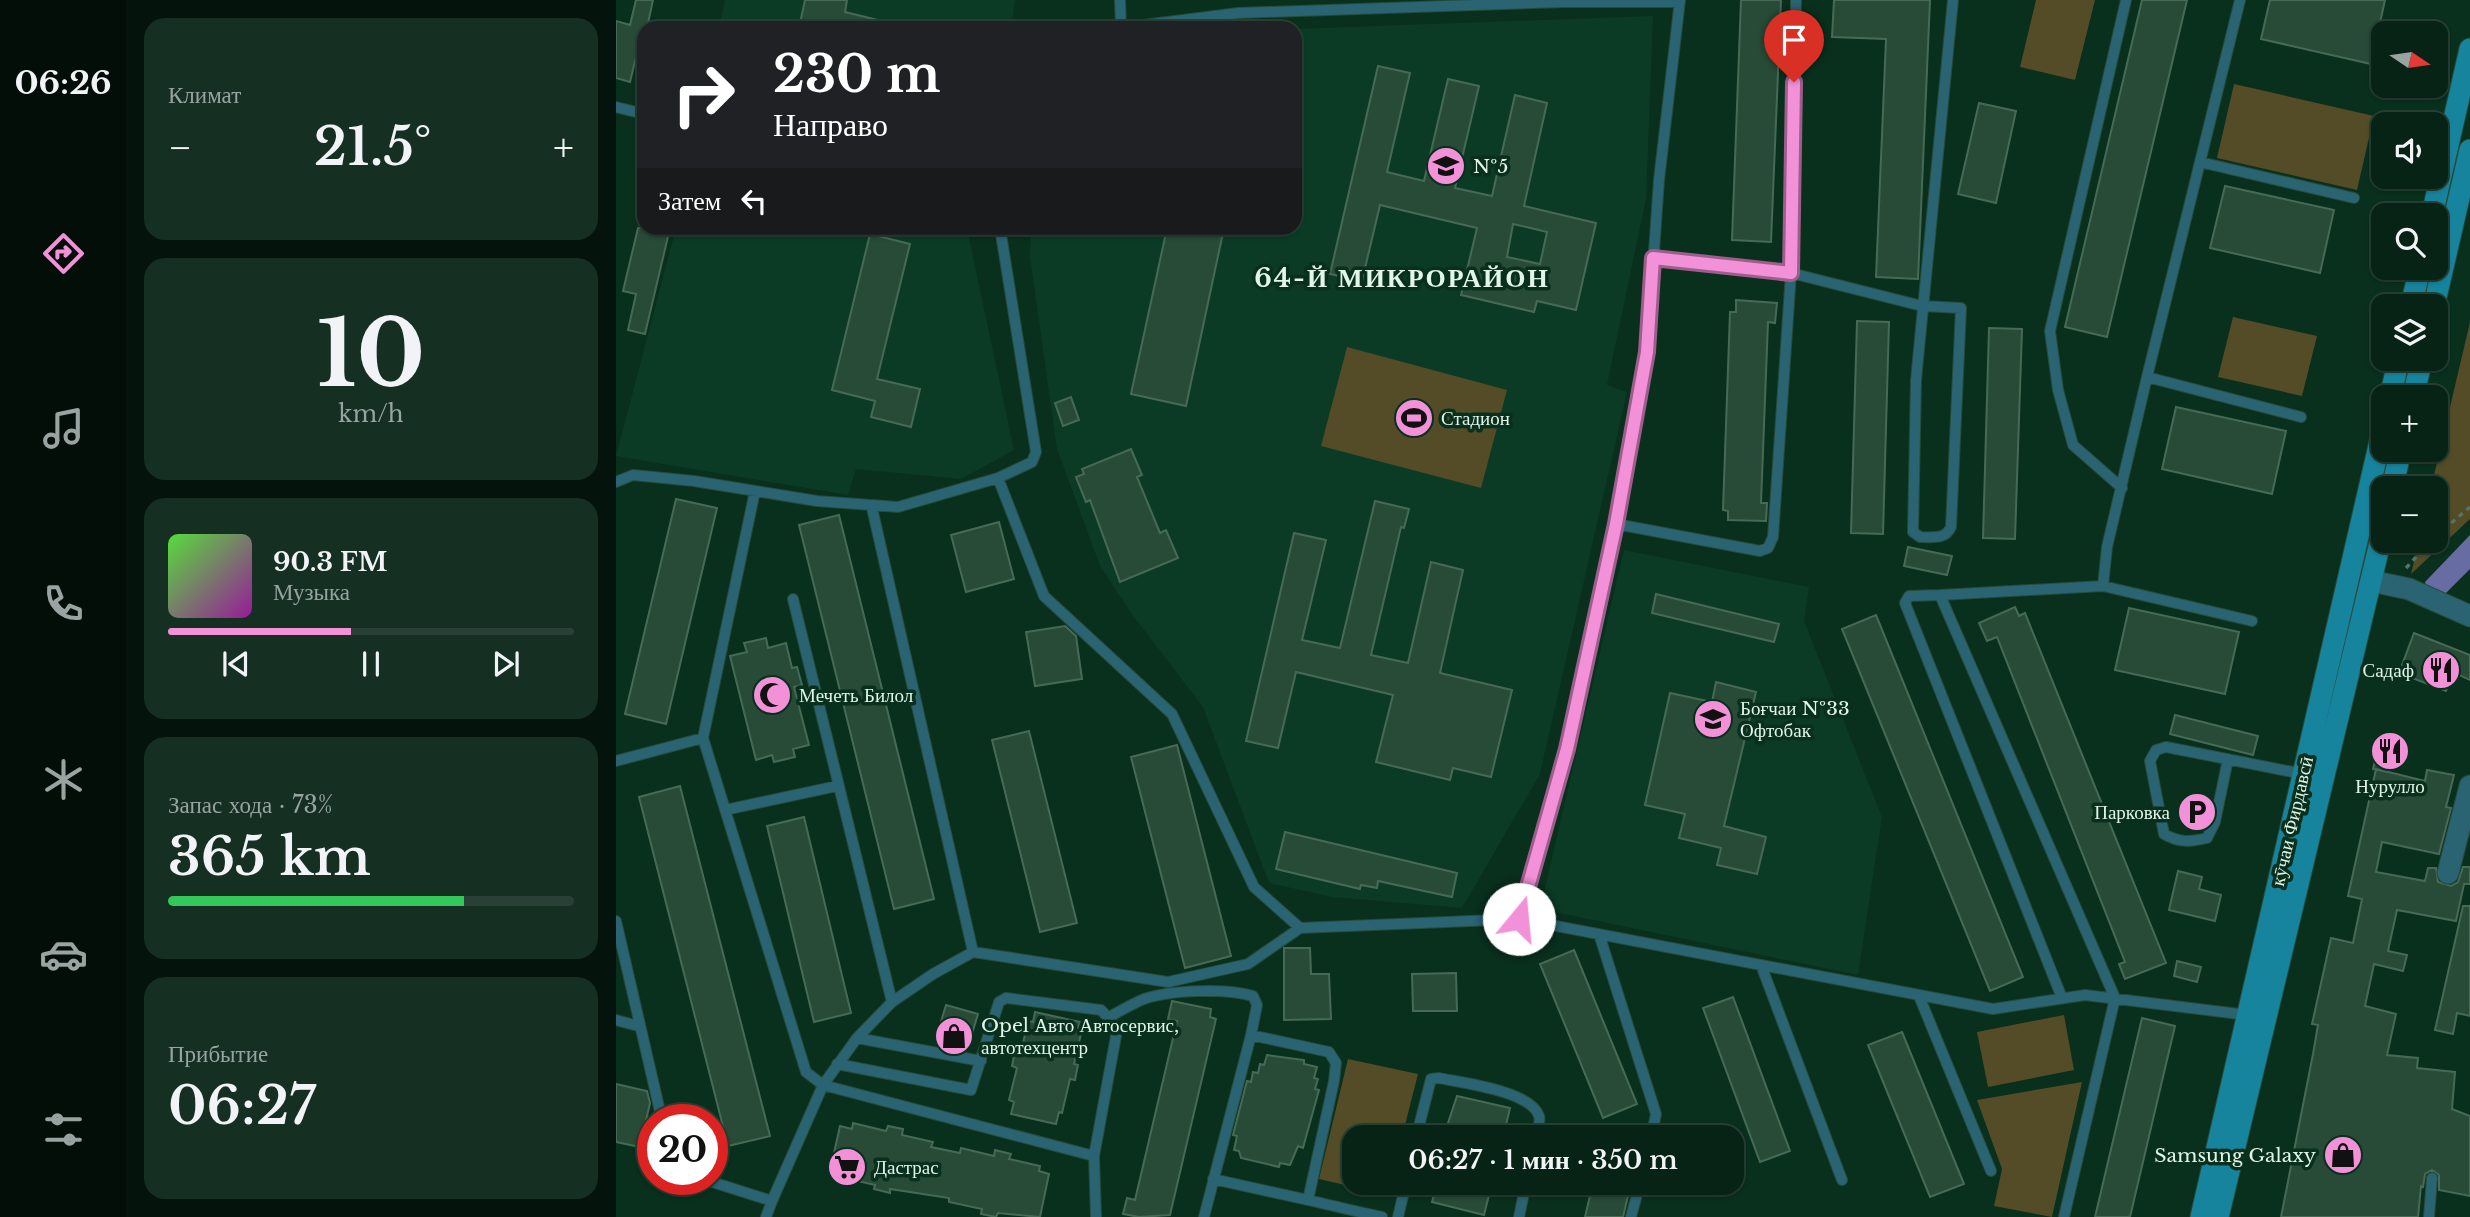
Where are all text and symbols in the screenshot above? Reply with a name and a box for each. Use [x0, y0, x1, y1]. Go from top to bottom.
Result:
pin [1764, 10, 1824, 82]
icon: arrive [1775, 21, 1813, 59]
north arrow [2371, 21, 2448, 98]
map controls [2371, 21, 2448, 553]
text: 230 m [773, 44, 940, 105]
icon: right [658, 49, 749, 140]
text: 06:26 [14, 63, 112, 103]
text: Климат [168, 81, 241, 109]
text: Направо [773, 105, 888, 145]
button: sound [2371, 112, 2448, 189]
text: 21.5° [314, 115, 431, 179]
text: − [168, 124, 192, 171]
text: + [553, 124, 574, 171]
school or university icon: №5 [1425, 145, 1467, 187]
place label: №5 [1473, 155, 1508, 178]
icon: left [735, 182, 773, 220]
text: Затем [658, 185, 721, 217]
button: search [2371, 203, 2448, 280]
icon: directions [39, 229, 88, 278]
district label: 64-Й МИКРОРАЙОН [1254, 262, 1550, 294]
button: layers [2371, 294, 2448, 371]
text: 10 [317, 298, 425, 411]
button: + [2371, 385, 2448, 462]
sports icon: Стадион [1393, 397, 1435, 439]
text: km/h [338, 400, 404, 428]
icon: music [39, 404, 88, 453]
place label: Стадион [1441, 407, 1510, 430]
button: − [2371, 476, 2448, 553]
text: 90.3 FM [273, 546, 388, 578]
text: Музыка [273, 578, 350, 606]
icon: phone [39, 579, 88, 628]
icon: previous [217, 645, 255, 683]
icon: pause [352, 645, 390, 683]
icon: next [487, 645, 525, 683]
restaurant icon: Садаф [2420, 649, 2462, 691]
place label: Садаф [2362, 659, 2414, 682]
mosque icon: Мечеть Билол [751, 674, 793, 716]
place label: Мечеть Билол [799, 684, 914, 707]
place label: Боғчаи №33 Офтобак [1740, 697, 1850, 742]
school or university icon: Боғчаи №33 Офтобак [1692, 698, 1734, 740]
restaurant icon: Нурулло [2369, 730, 2411, 772]
street label: кӯчаи Фирдавсӣ [2266, 754, 2318, 888]
icon: climate [39, 755, 88, 804]
place label: Нурулло [2355, 775, 2425, 798]
text: Запас хода · 73% [168, 791, 333, 819]
parking icon: Парковка [2176, 791, 2218, 833]
place label: Парковка [2094, 801, 2171, 824]
text: 365 km [168, 825, 371, 889]
position arrow [1482, 882, 1556, 956]
icon: car [39, 930, 88, 979]
place label: Opel Авто Автосервис, автотехцентр [981, 1014, 1179, 1059]
shop icon: Opel Авто Автосервис, автотехцентр [933, 1015, 975, 1057]
text: Прибытие [168, 1040, 268, 1068]
text: 06:27 [168, 1074, 316, 1138]
speed limit sign: 20 [637, 1104, 728, 1195]
icon: filters [39, 1105, 88, 1154]
shop icon: Samsung Galaxy [2322, 1134, 2364, 1176]
text: 06:27 · 1 мин · 350 m [1408, 1144, 1678, 1176]
place label: Samsung Galaxy [2154, 1144, 2316, 1167]
supermarket icon: Дастрас [826, 1146, 868, 1188]
place label: Дастрас [874, 1156, 939, 1179]

